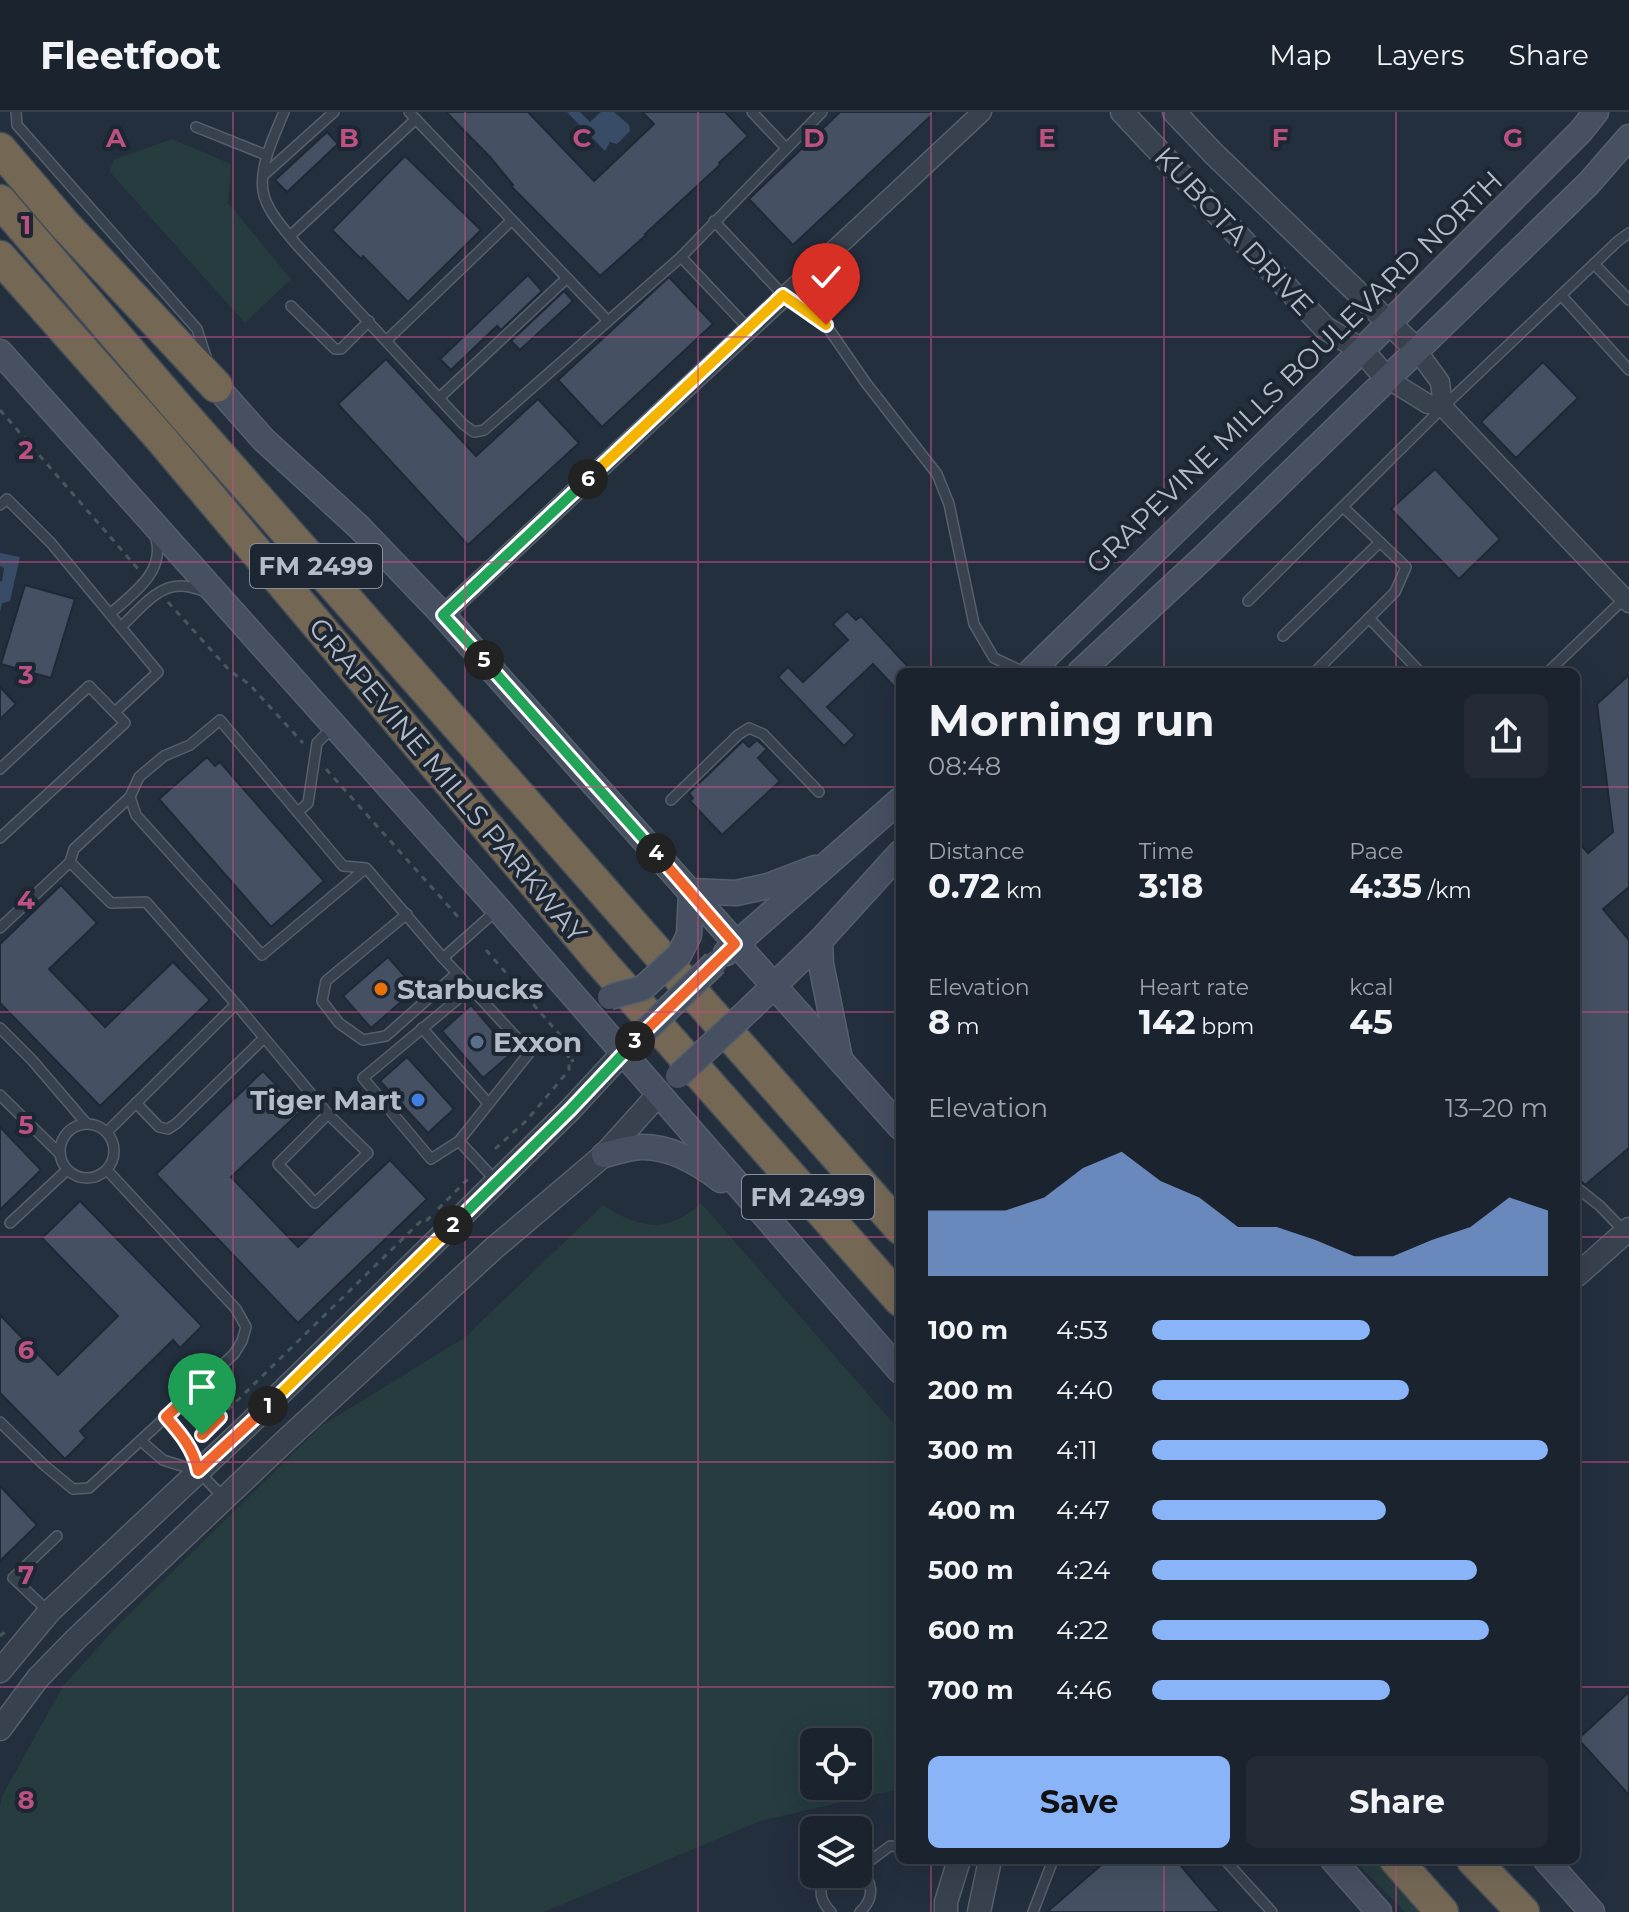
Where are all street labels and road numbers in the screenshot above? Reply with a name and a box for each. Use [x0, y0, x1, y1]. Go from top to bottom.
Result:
street label: KUBOTA DRIVE [1147, 140, 1321, 322]
street label: GRAPEVINE MILLS BOULEVARD NORTH [1079, 163, 1509, 581]
road number: FM 2499 [250, 544, 382, 588]
street label: GRAPEVINE MILLS PARKWAY [302, 611, 594, 950]
road number: FM 2499 [742, 1175, 874, 1219]

